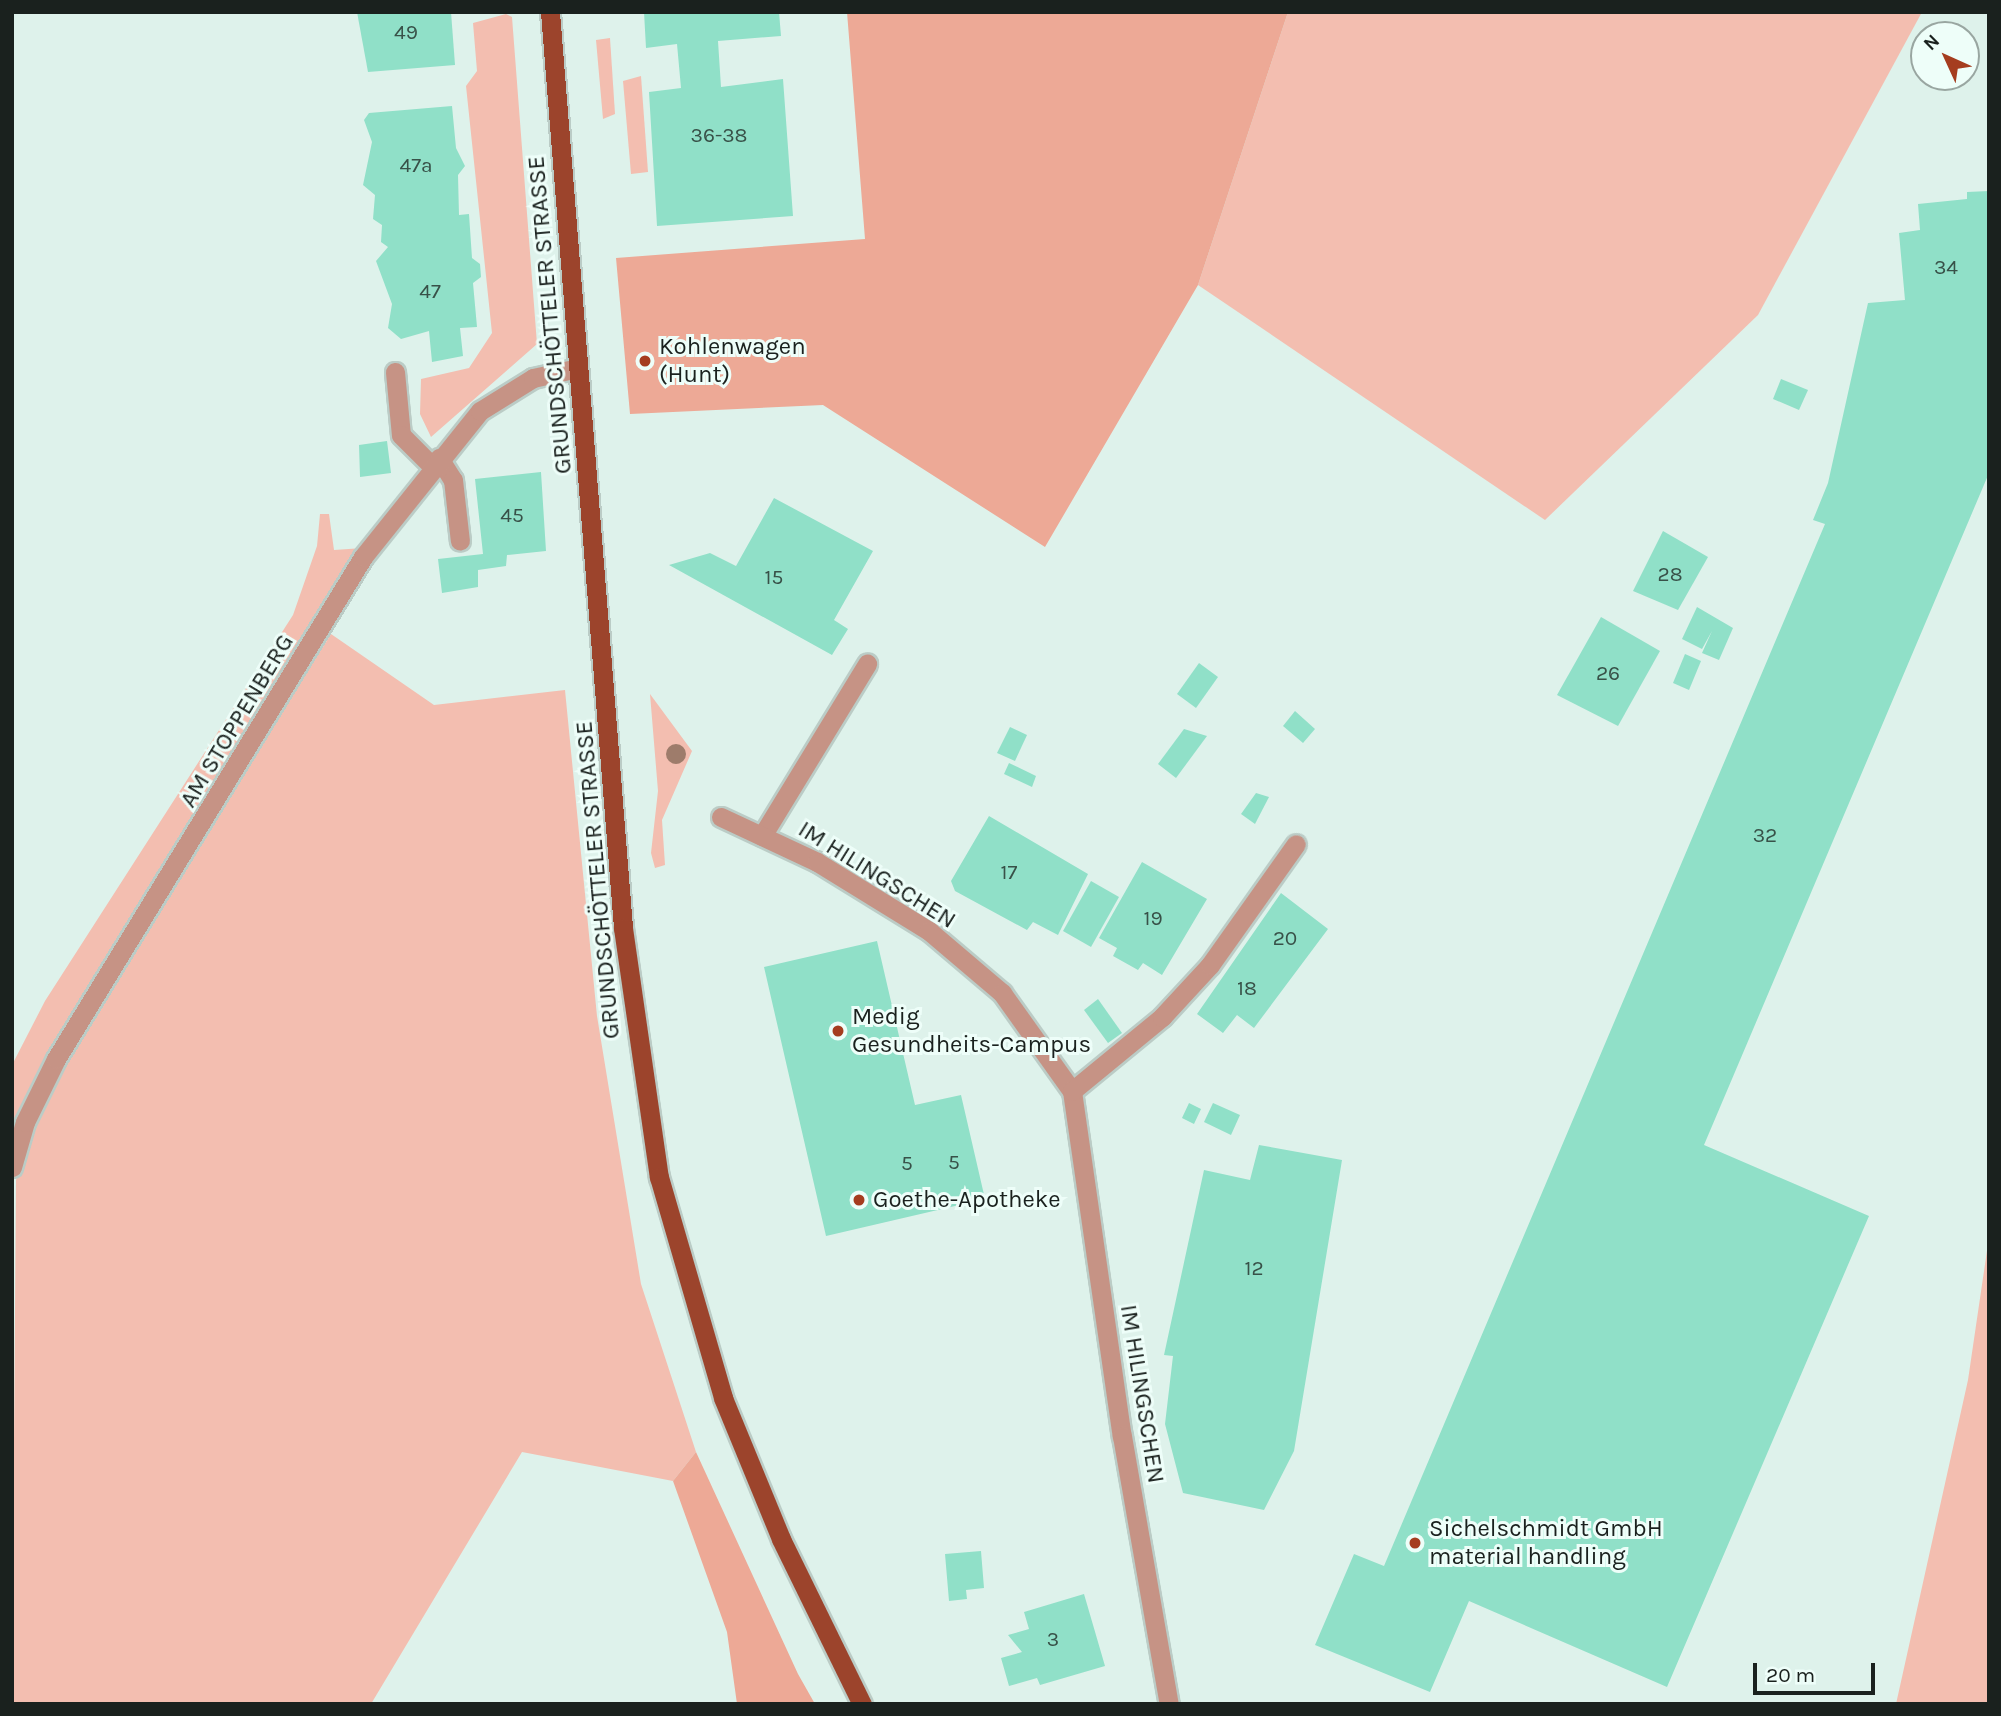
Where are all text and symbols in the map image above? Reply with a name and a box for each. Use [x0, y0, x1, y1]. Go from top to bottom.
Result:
house number: 49 [394, 19, 418, 45]
north arrow [1910, 21, 1980, 91]
text: N [1919, 30, 1944, 55]
house number: 36-38 [690, 122, 748, 148]
house number: 47a [399, 152, 433, 178]
street label: GRUNDSCHÖTTELER STRASSE [522, 155, 578, 475]
house number: 34 [1934, 254, 1958, 280]
house number: 47 [419, 278, 441, 304]
place label: Kohlenwagen (Hunt) [659, 333, 806, 389]
marker: Kohlenwagen (Hunt) [637, 353, 653, 369]
house number: 45 [500, 502, 524, 528]
house number: 28 [1657, 561, 1683, 587]
house number: 15 [765, 564, 783, 590]
street label: AM STOPPENBERG [174, 629, 300, 813]
house number: 26 [1596, 660, 1620, 686]
street label: GRUNDSCHÖTTELER STRASSE [570, 720, 626, 1040]
street label: IM HILINGSCHEN [793, 815, 961, 935]
house number: 32 [1753, 822, 1777, 848]
house number: 17 [1001, 859, 1017, 885]
house number: 19 [1143, 905, 1163, 931]
house number: 20 [1273, 925, 1297, 951]
house number: 18 [1237, 975, 1257, 1001]
place label: Medig Gesundheits-Campus [852, 1003, 1091, 1059]
marker: Medig Gesundheits-Campus [830, 1023, 846, 1039]
house number: 5 [948, 1149, 960, 1175]
house number: 5 [901, 1150, 913, 1176]
place label: Goethe-Apotheke [873, 1186, 1061, 1214]
marker: Goethe-Apotheke [851, 1192, 867, 1208]
house number: 12 [1244, 1255, 1264, 1281]
street label: IM HILINGSCHEN [1114, 1303, 1170, 1485]
place label: Sichelschmidt GmbH material handling [1429, 1515, 1663, 1571]
marker: Sichelschmidt GmbH material handling [1407, 1535, 1423, 1551]
house number: 3 [1047, 1626, 1059, 1652]
scale bar [1756, 1650, 1878, 1694]
text: 20 m [1766, 1663, 1815, 1687]

